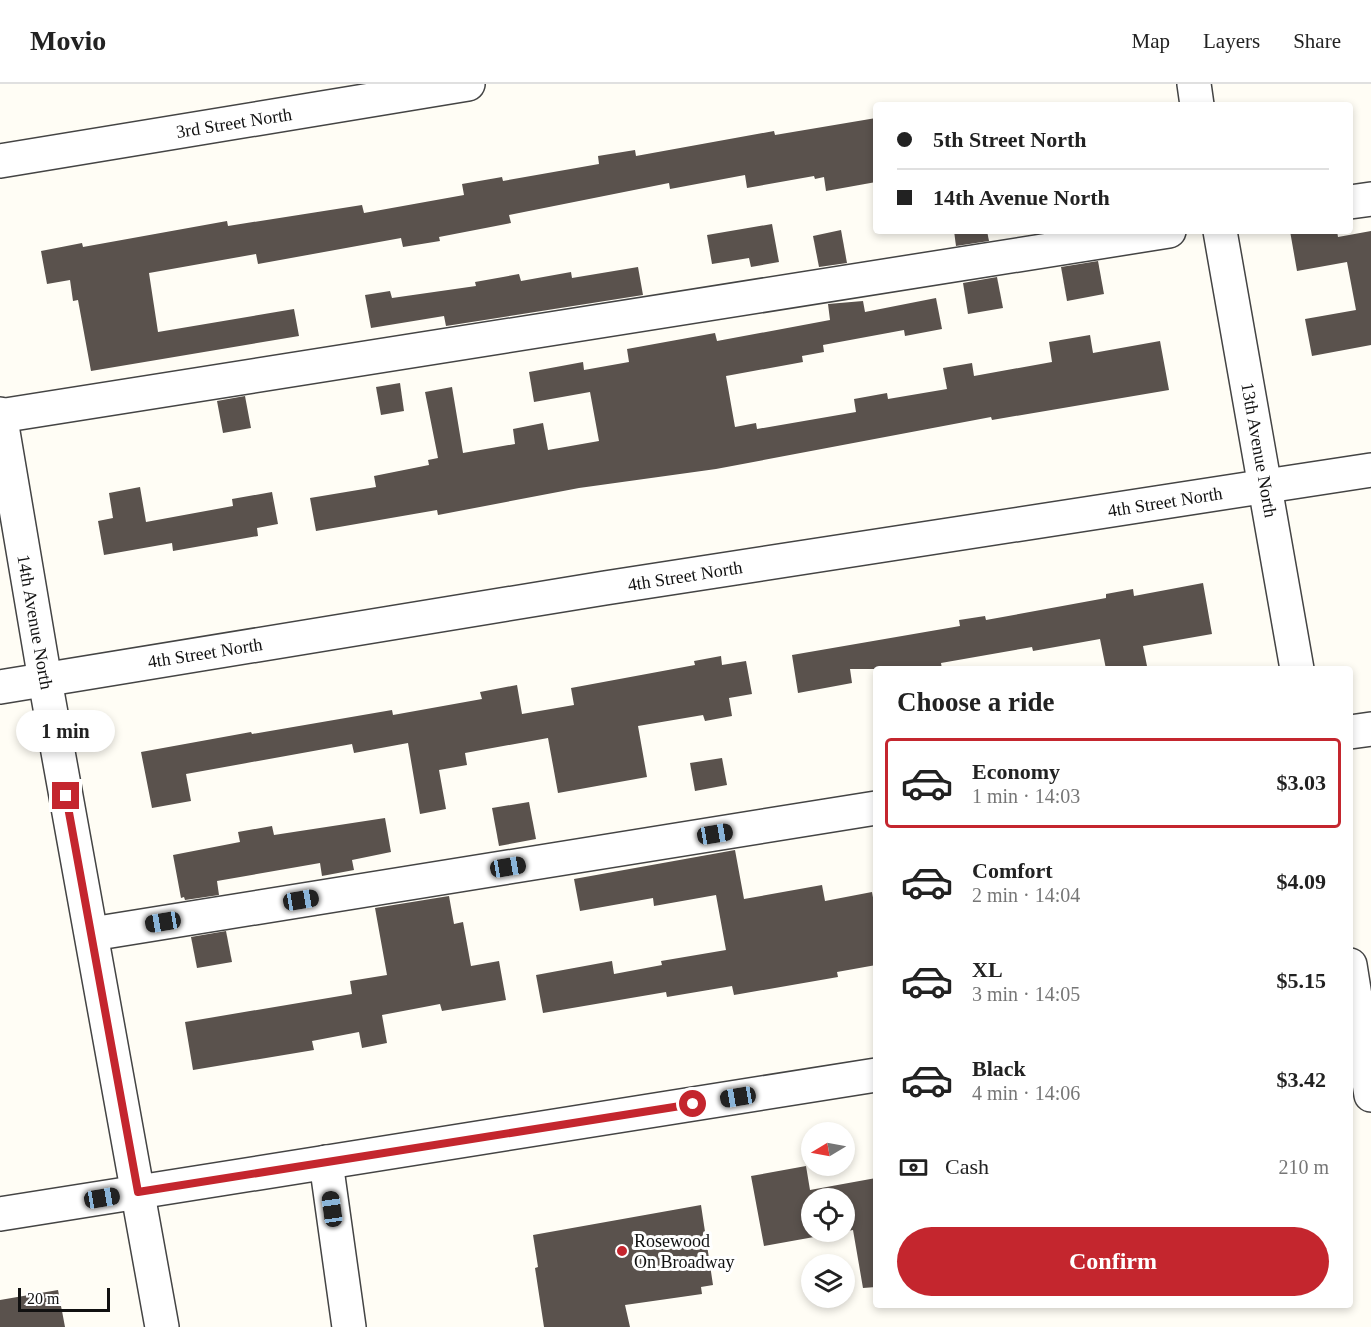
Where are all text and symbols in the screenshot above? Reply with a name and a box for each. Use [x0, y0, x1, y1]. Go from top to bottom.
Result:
text: Movio [30, 25, 106, 56]
text: Map [1132, 29, 1170, 53]
text: Layers [1203, 29, 1260, 53]
text: Share [1293, 29, 1341, 53]
street label: 3rd Street North [175, 104, 293, 142]
text: 5th Street North [933, 127, 1087, 152]
text: 14th Avenue North [933, 185, 1110, 210]
street label: 13th Avenue North [1237, 381, 1281, 519]
street label: 4th Street North [1106, 483, 1224, 521]
street label: 14th Avenue North [13, 553, 57, 691]
street label: 4th Street North [626, 557, 744, 595]
street label: 4th Street North [146, 634, 264, 672]
text: Choose a ride [897, 687, 1055, 717]
callout: 1 min [16, 709, 116, 751]
text: 1 min [41, 720, 90, 742]
icon: car [900, 756, 954, 810]
text: Economy [972, 759, 1060, 784]
text: $3.03 [1277, 770, 1326, 795]
route end [52, 782, 79, 809]
text: 1 min · 14:03 [972, 785, 1080, 807]
car [696, 822, 734, 846]
car [489, 855, 527, 879]
icon: car [900, 855, 954, 909]
text: Comfort [972, 858, 1053, 883]
text: $4.09 [1277, 869, 1326, 894]
text: 2 min · 14:04 [972, 884, 1080, 906]
car [282, 888, 320, 912]
car [144, 910, 182, 934]
icon: car [900, 954, 954, 1008]
text: XL [972, 957, 1003, 982]
text: $5.15 [1277, 968, 1326, 993]
text: 3 min · 14:05 [972, 983, 1080, 1005]
icon: car [900, 1053, 954, 1107]
text: Black [972, 1056, 1026, 1081]
text: $3.42 [1277, 1067, 1326, 1092]
text: 4 min · 14:06 [972, 1082, 1080, 1104]
car [719, 1085, 757, 1109]
route start [679, 1090, 706, 1117]
north arrow [801, 1122, 855, 1176]
map controls [801, 1122, 855, 1308]
icon: cash [897, 1151, 930, 1184]
text: Cash [945, 1154, 989, 1179]
text: 210 m [1278, 1156, 1329, 1178]
car [83, 1186, 121, 1210]
button: locate [801, 1188, 855, 1242]
car [321, 1190, 343, 1228]
button: Confirm [897, 1227, 1329, 1296]
place label: Rosewood On Broadway [634, 1231, 734, 1272]
marker: Rosewood On Broadway [615, 1244, 629, 1258]
button: layers [801, 1254, 855, 1308]
scale bar [18, 1285, 110, 1312]
text: 20 m [27, 1290, 59, 1307]

